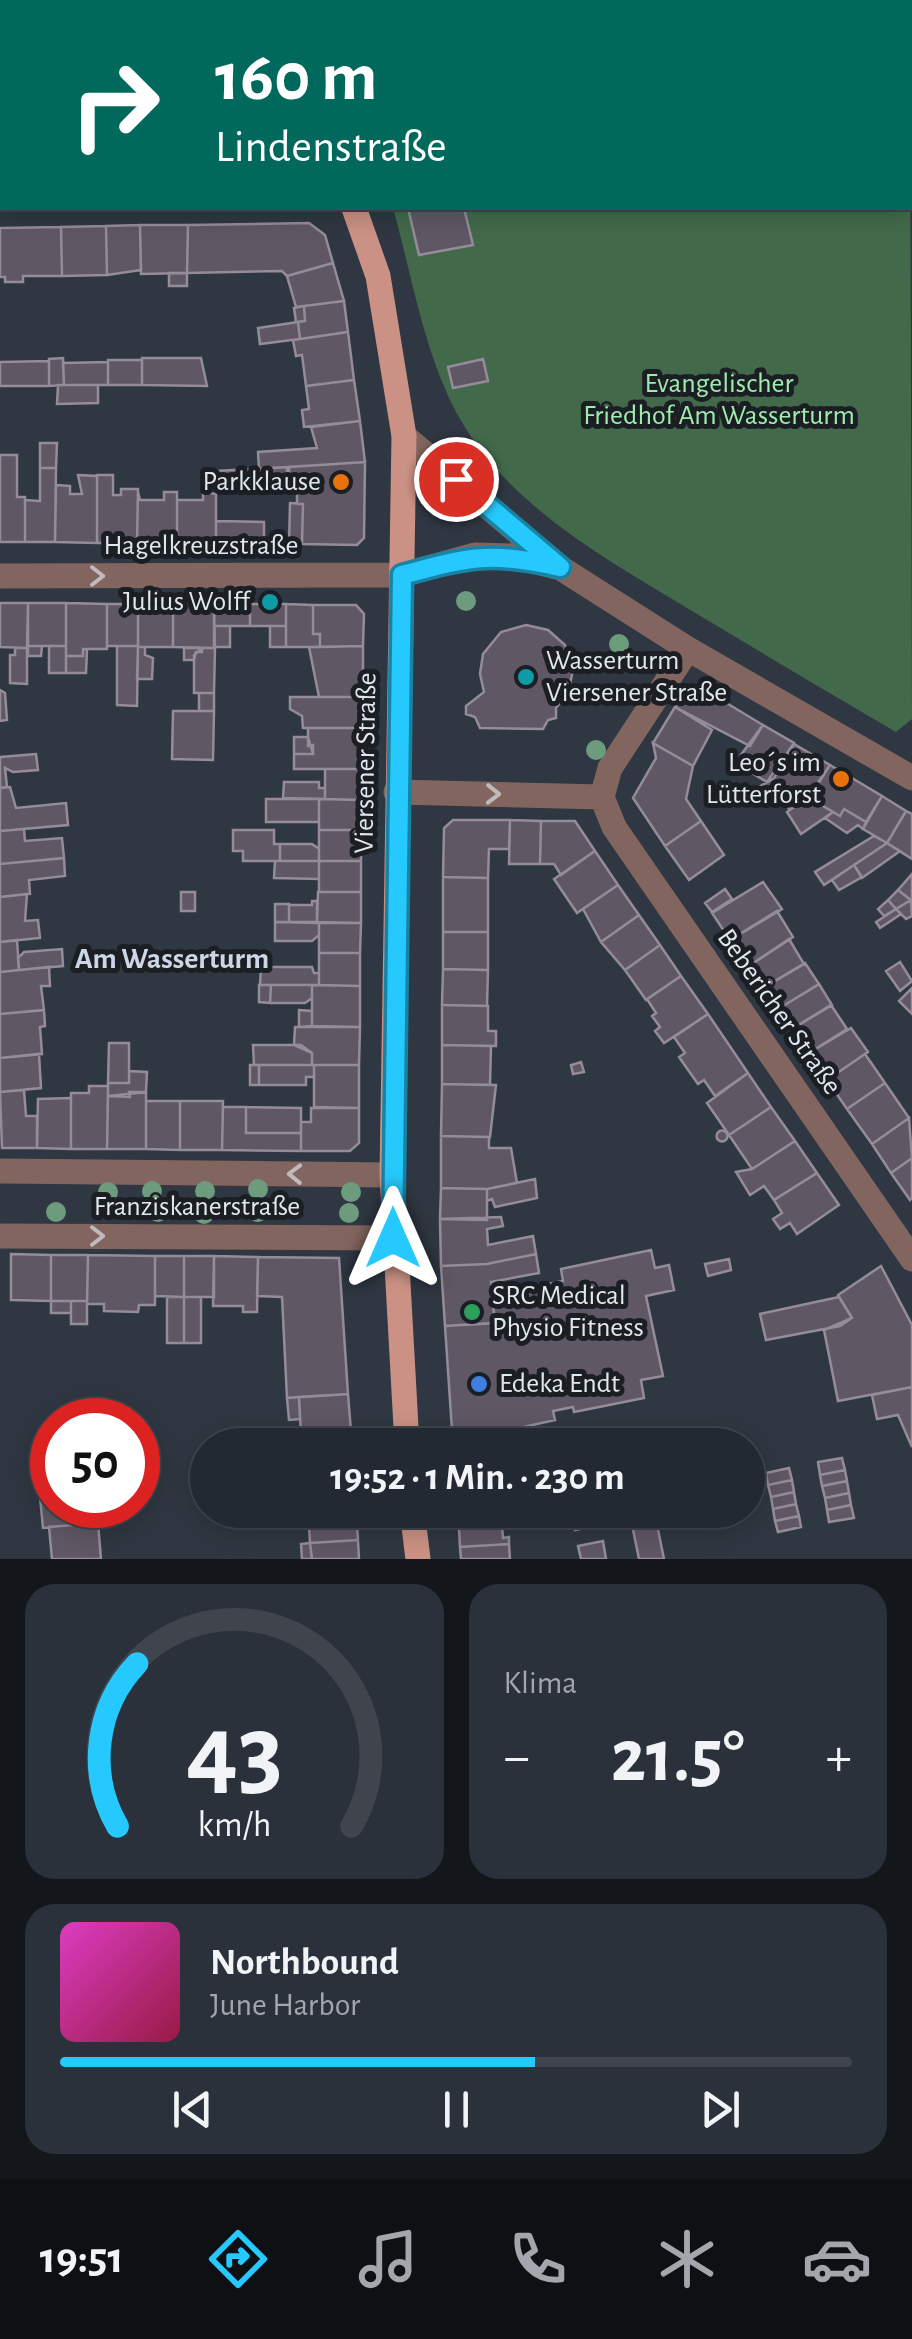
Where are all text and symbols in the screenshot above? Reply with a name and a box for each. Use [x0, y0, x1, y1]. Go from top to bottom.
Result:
icon: right [50, 40, 180, 170]
text: 160 m [215, 43, 378, 113]
text: Lindenstraße [215, 125, 447, 170]
park label: Evangelischer Friedhof Am Wasserturm [583, 370, 855, 430]
pin [414, 437, 499, 522]
icon: arrive [429, 452, 484, 507]
place label: Parkklause [203, 468, 321, 496]
marker: Parkklause [330, 471, 352, 493]
street label: Hagelkreuzstraße [104, 532, 298, 560]
one-way arrow [90, 565, 106, 587]
place label: Julius Wolff [123, 588, 252, 616]
marker: Julius Wolff [259, 591, 281, 613]
place label: Wasserturm Viersener Straße [546, 647, 727, 707]
marker: Wasserturm Viersener Straße [515, 666, 537, 688]
street label: Viersener Straße [350, 672, 382, 854]
place label: Leo´s im Lütterforst [706, 749, 821, 809]
marker: Leo´s im Lütterforst [830, 768, 852, 790]
one-way arrow [486, 783, 502, 804]
street label: Bebericher Straße [712, 924, 846, 1100]
district label: Am Wasserturm [75, 944, 269, 974]
one-way arrow [286, 1163, 302, 1184]
position arrow [341, 1186, 445, 1290]
street label: Franziskanerstraße [94, 1193, 300, 1221]
one-way arrow [90, 1225, 106, 1247]
place label: SRC Medical Physio Fitness [492, 1282, 644, 1342]
marker: SRC Medical Physio Fitness [461, 1301, 483, 1323]
place label: Edeka Endt [499, 1370, 620, 1398]
marker: Edeka Endt [468, 1373, 490, 1395]
speed limit sign: 50 [30, 1398, 160, 1528]
text: 19:52 · 1 Min. · 230 m [330, 1459, 625, 1497]
text: Klima [504, 1667, 577, 1699]
text: 43 [186, 1701, 283, 1805]
text: 21.5° [611, 1720, 745, 1795]
text: − [504, 1730, 530, 1785]
text: + [826, 1730, 852, 1785]
text: km/h [197, 1807, 271, 1843]
text: Northbound [210, 1944, 399, 1982]
text: June Harbor [210, 1989, 360, 2021]
icon: previous [165, 2082, 220, 2137]
icon: pause [429, 2082, 484, 2137]
icon: next [693, 2082, 748, 2137]
icon: directions [203, 2224, 273, 2294]
icon: music [353, 2224, 423, 2294]
icon: phone [503, 2224, 573, 2294]
icon: climate [652, 2224, 722, 2294]
icon: car [802, 2224, 872, 2294]
text: 19:51 [40, 2236, 124, 2281]

